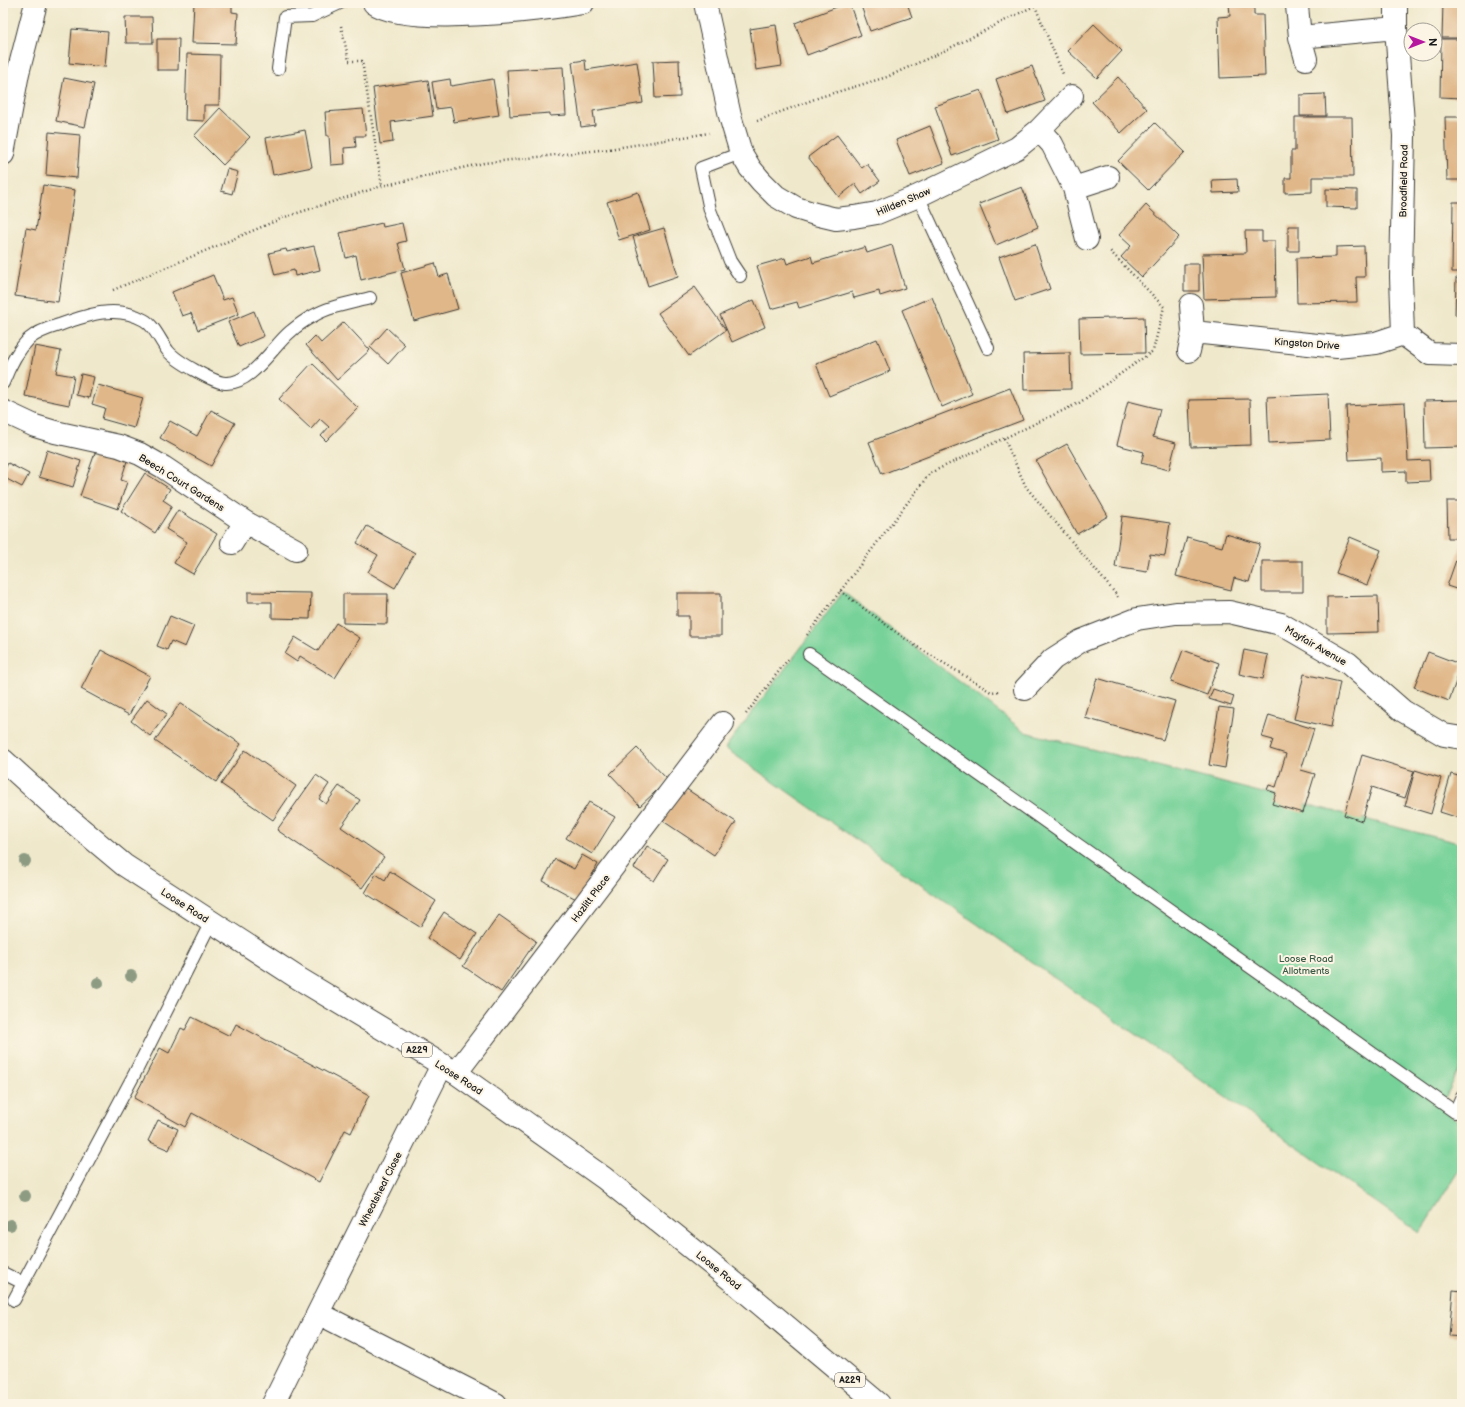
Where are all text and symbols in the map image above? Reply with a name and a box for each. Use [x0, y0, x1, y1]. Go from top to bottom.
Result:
north arrow [1403, 22, 1443, 62]
text: N [1426, 38, 1439, 46]
street label: Broadfield Road [1397, 144, 1411, 218]
street label: Hillden Shaw [874, 185, 933, 219]
street label: Kingston Drive [1274, 336, 1340, 352]
street label: Beech Court Gardens [136, 452, 227, 514]
street label: Mayfair Avenue [1282, 623, 1349, 668]
street label: Hazlitt Place [569, 872, 613, 925]
street label: Loose Road [158, 886, 211, 926]
park label: Loose Road Allotments [1279, 953, 1334, 977]
road number: A229 [402, 1043, 432, 1057]
street label: Loose Road [432, 1058, 485, 1098]
street label: Wheatsheaf Close [357, 1150, 405, 1229]
street label: Loose Road [693, 1249, 744, 1293]
road number: A229 [835, 1373, 865, 1387]

